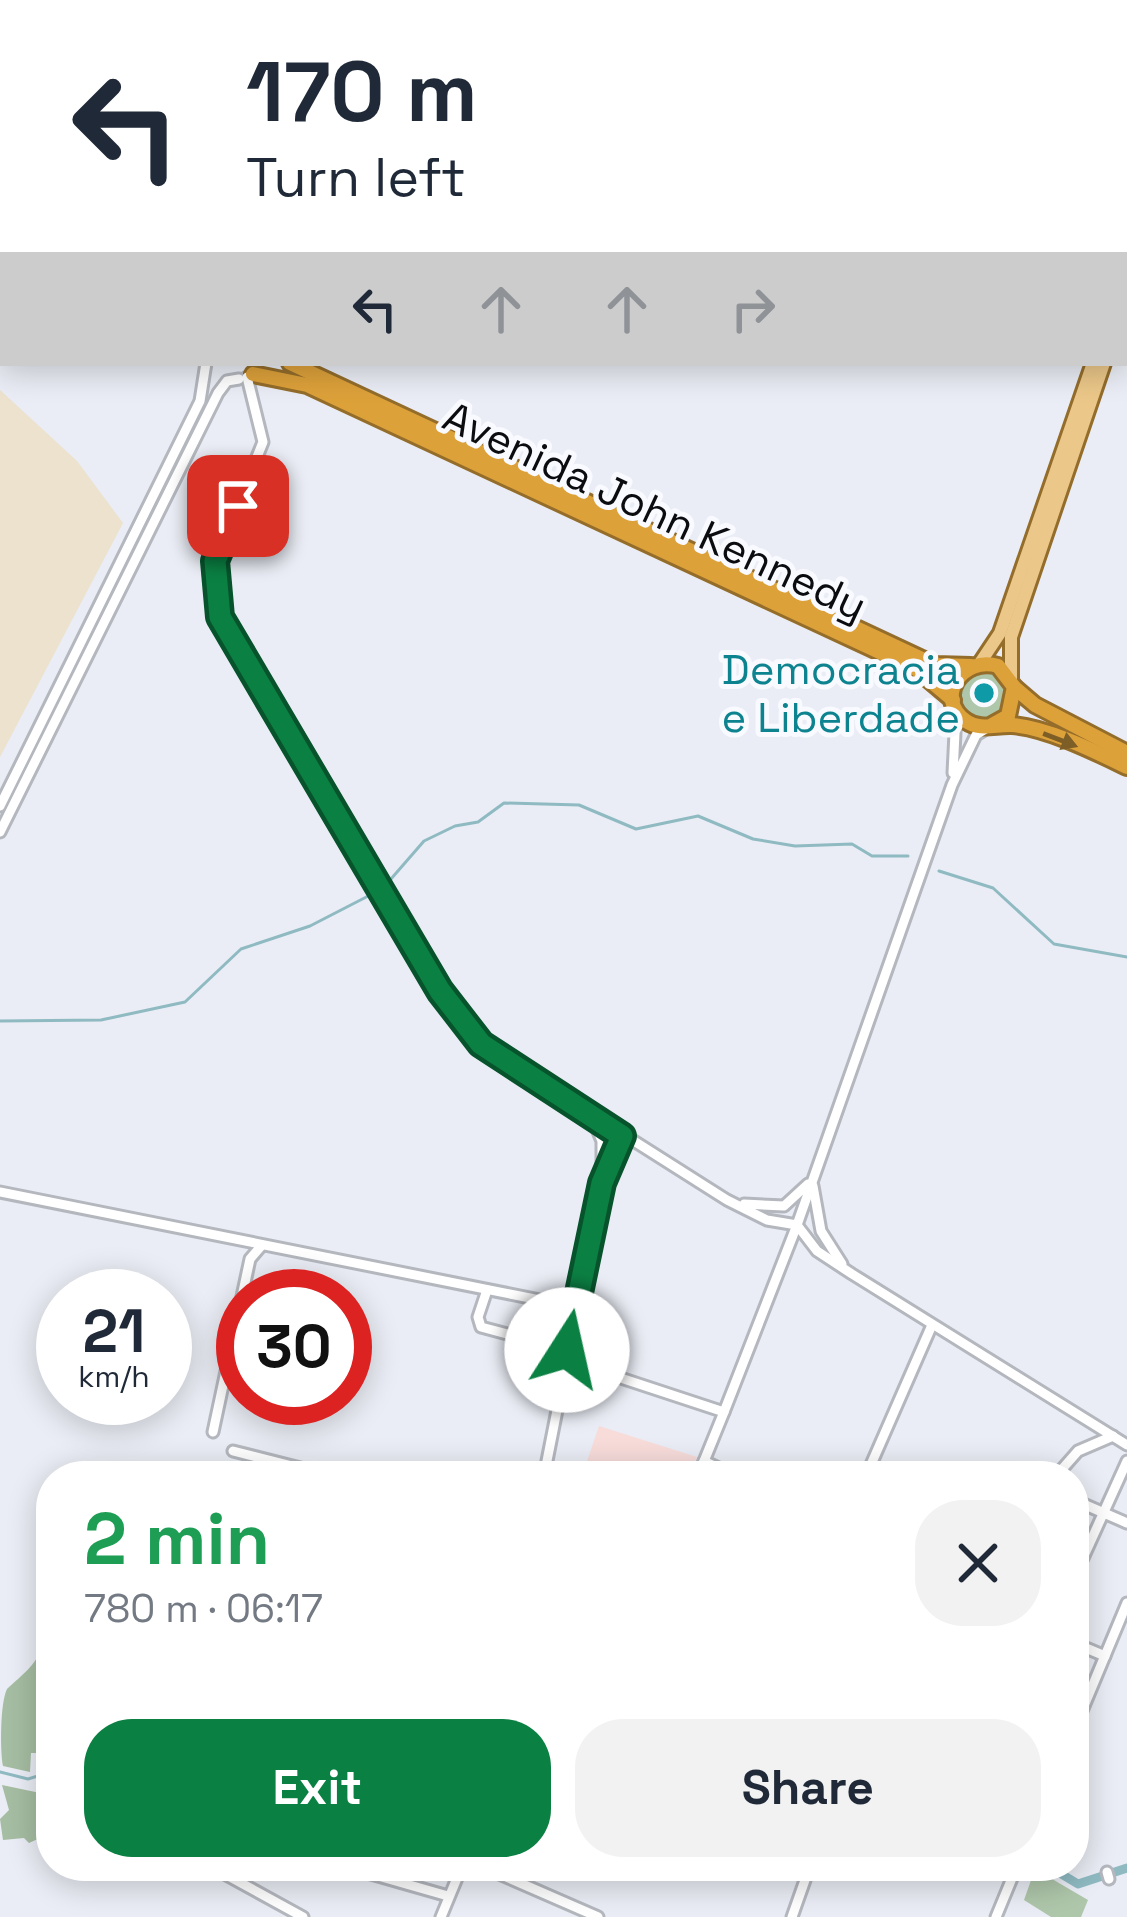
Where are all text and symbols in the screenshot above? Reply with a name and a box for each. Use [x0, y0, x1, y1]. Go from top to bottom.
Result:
text: 170 m [246, 38, 478, 146]
icon: left [48, 48, 204, 204]
text: Turn left [246, 143, 466, 212]
icon: left [342, 276, 408, 342]
icon: ahead [468, 276, 534, 342]
icon: ahead [594, 276, 660, 342]
icon: right [720, 276, 786, 342]
street label: Avenida John Kennedy [435, 390, 875, 632]
pin [187, 455, 289, 557]
icon: arrive [205, 473, 271, 539]
place label: Democracia e Liberdade [722, 643, 960, 744]
marker: Democracia e Liberdade [971, 680, 997, 706]
one-way arrow [1042, 732, 1078, 751]
speed limit sign: 30 [216, 1269, 372, 1425]
position arrow [504, 1287, 630, 1413]
text: 21 [83, 1293, 145, 1370]
text: km/h [78, 1357, 150, 1396]
text: 2 min [84, 1493, 270, 1585]
button: close [915, 1500, 1041, 1626]
text: 780 m · 06:17 [84, 1584, 323, 1633]
button: Exit [84, 1719, 551, 1857]
button: Share [575, 1719, 1041, 1857]

